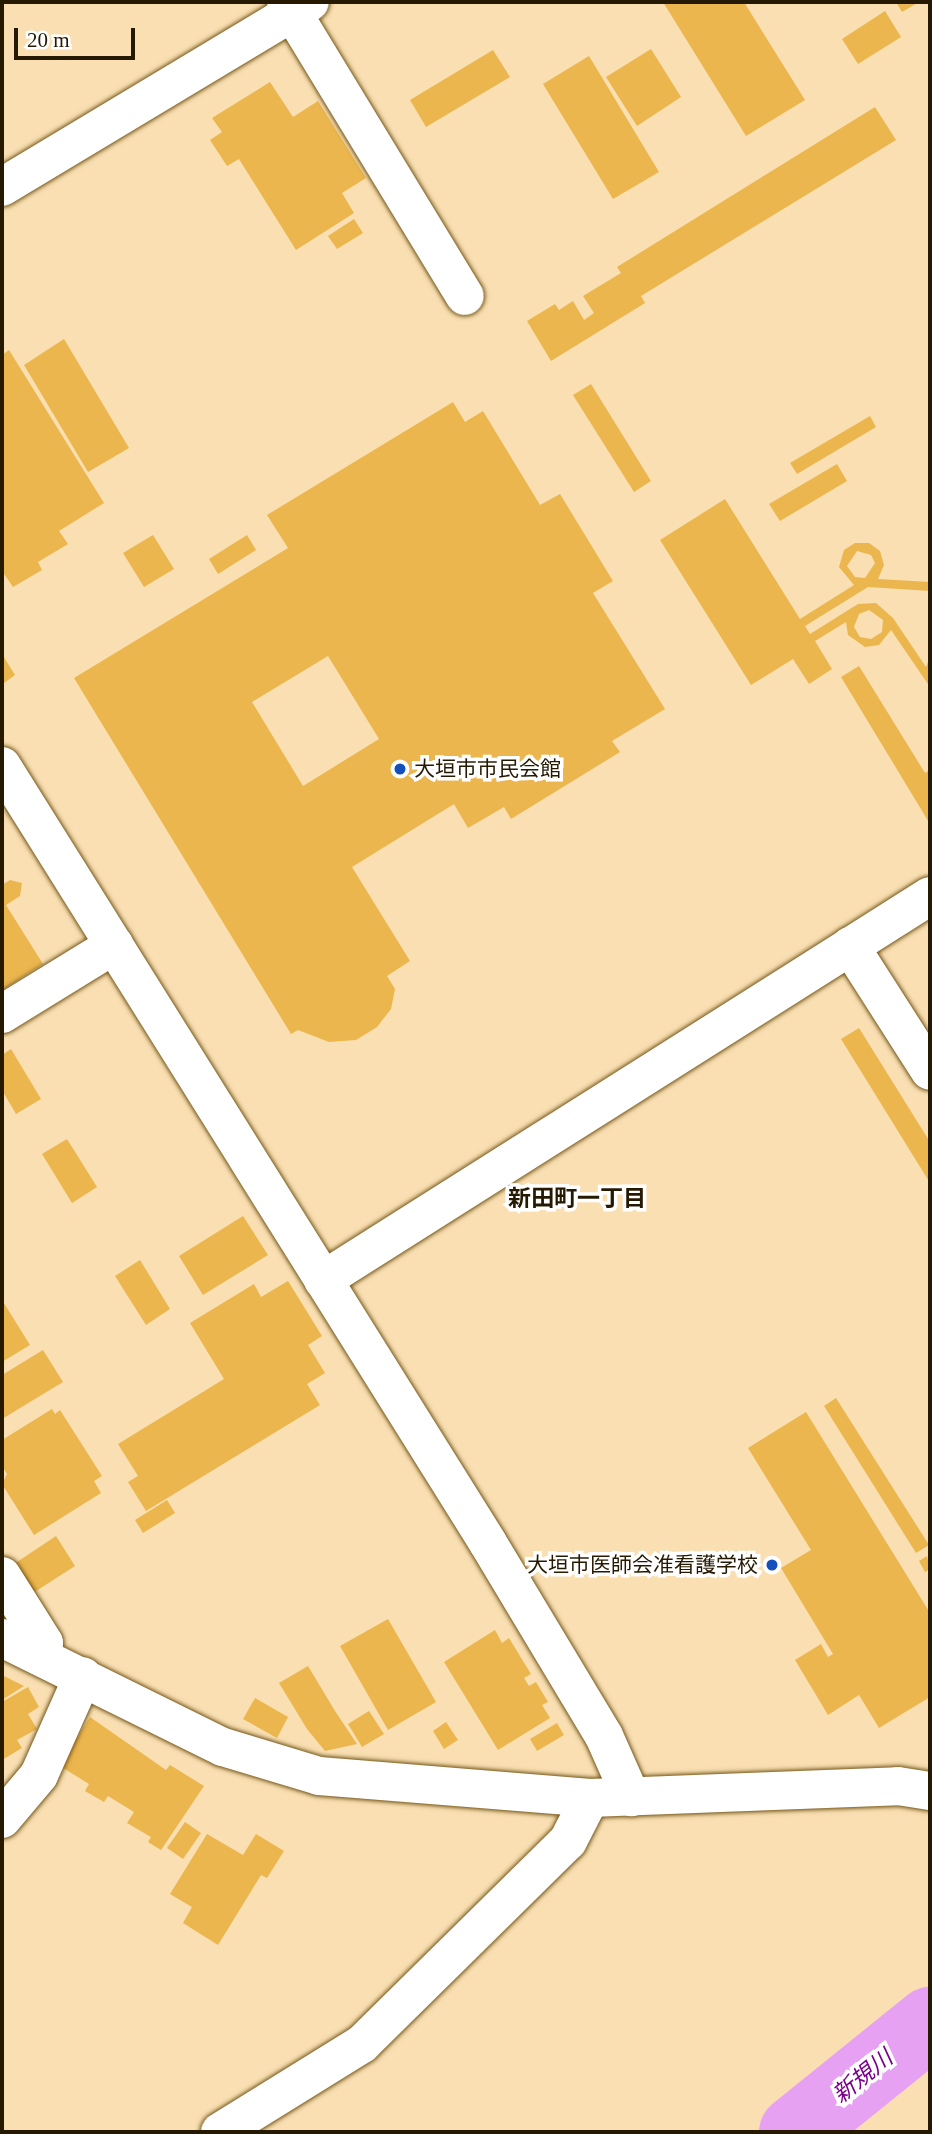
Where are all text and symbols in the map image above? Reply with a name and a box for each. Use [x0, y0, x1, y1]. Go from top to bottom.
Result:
scale bar [18, 14, 138, 58]
text: 20 m [27, 28, 70, 52]
place label: 大垣市市民会館 [414, 756, 561, 782]
marker: 大垣市市民会館 [392, 761, 408, 777]
district label: 新田町一丁目 [508, 1185, 646, 1213]
place label: 大垣市医師会准看護学校 [527, 1552, 758, 1578]
marker: 大垣市医師会准看護学校 [764, 1557, 780, 1573]
water label: 新規川 [828, 2045, 898, 2109]

